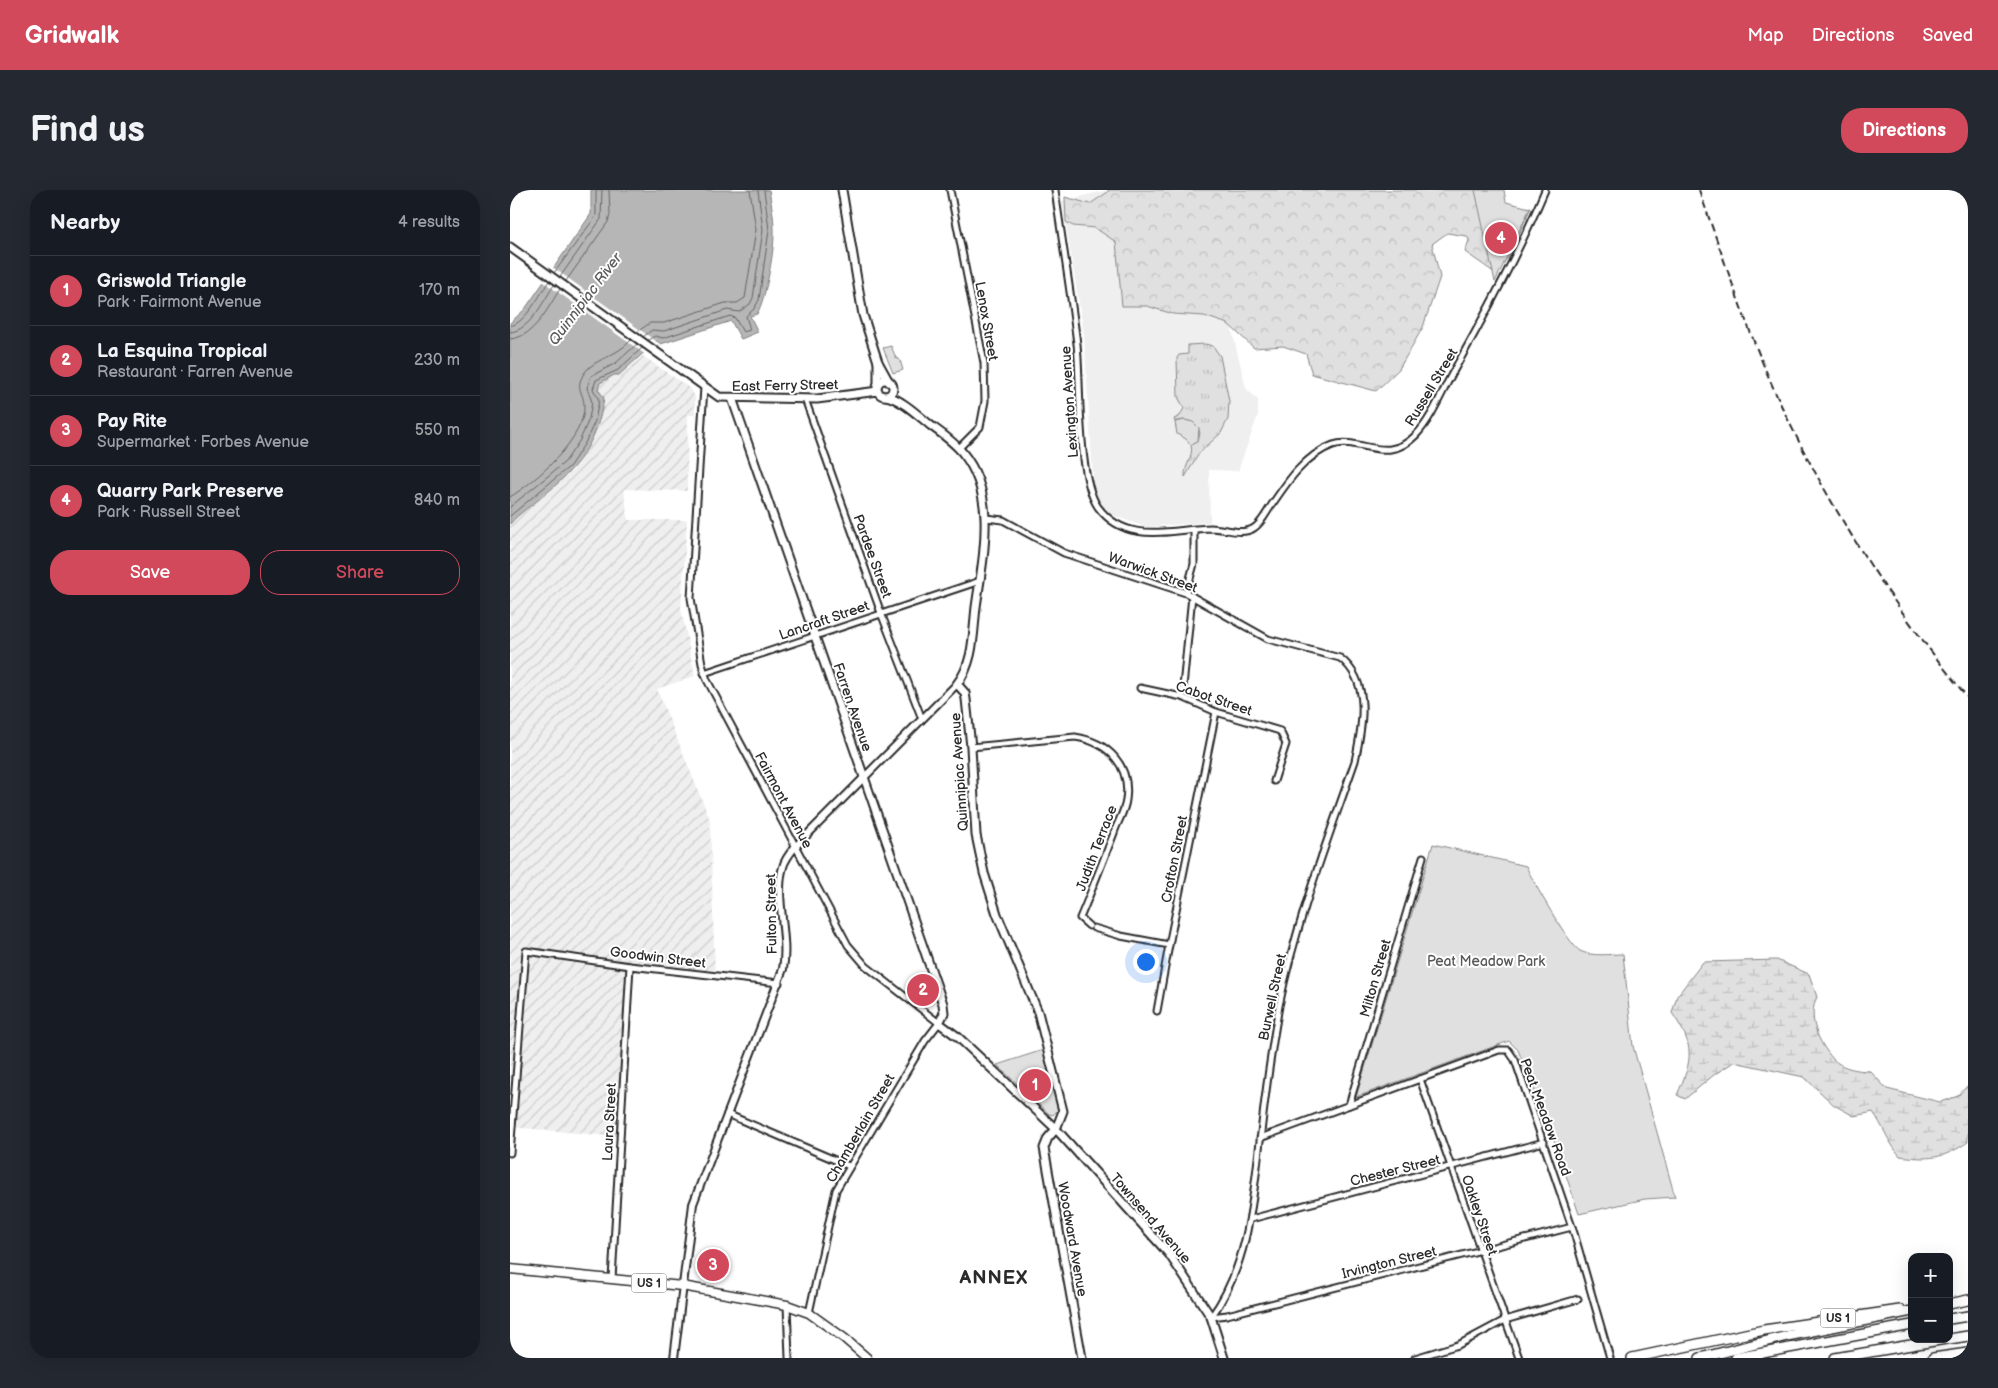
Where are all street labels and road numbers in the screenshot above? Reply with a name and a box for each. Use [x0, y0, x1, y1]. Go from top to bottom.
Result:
street label: Lenox Street [971, 280, 1002, 363]
street label: Lexington Avenue [1057, 345, 1082, 458]
street label: Russell Street [1401, 345, 1462, 429]
street label: East Ferry Street [732, 376, 839, 395]
street label: Pardee Street [850, 512, 896, 601]
street label: Warwick Street [1106, 548, 1200, 597]
street label: Lancraft Street [777, 597, 872, 644]
street label: Farren Avenue [829, 661, 876, 754]
street label: Cabot Street [1173, 677, 1255, 720]
street label: Quinnipiac Avenue [947, 712, 972, 832]
street label: Fairmont Avenue [751, 749, 816, 851]
street label: Judith Terrace [1072, 803, 1121, 893]
street label: Crofton Street [1158, 813, 1191, 904]
street label: Fulton Street [762, 873, 781, 955]
street label: Milton Street [1356, 937, 1395, 1019]
street label: Goodwin Street [609, 943, 708, 972]
street label: Burwell Street [1255, 952, 1290, 1042]
street label: Peat Meadow Road [1516, 1056, 1575, 1178]
street label: Chamberlain Street [822, 1070, 899, 1186]
street label: Laura Street [599, 1082, 620, 1161]
street label: Chester Street [1348, 1151, 1443, 1190]
street label: Townsend Avenue [1107, 1170, 1194, 1267]
street label: Oakley Street [1458, 1173, 1501, 1258]
street label: Woodward Avenue [1054, 1180, 1091, 1298]
street label: Irvington Street [1340, 1242, 1439, 1282]
road number: US 1 [632, 1274, 666, 1292]
road number: US 1 [1820, 1308, 1856, 1328]

